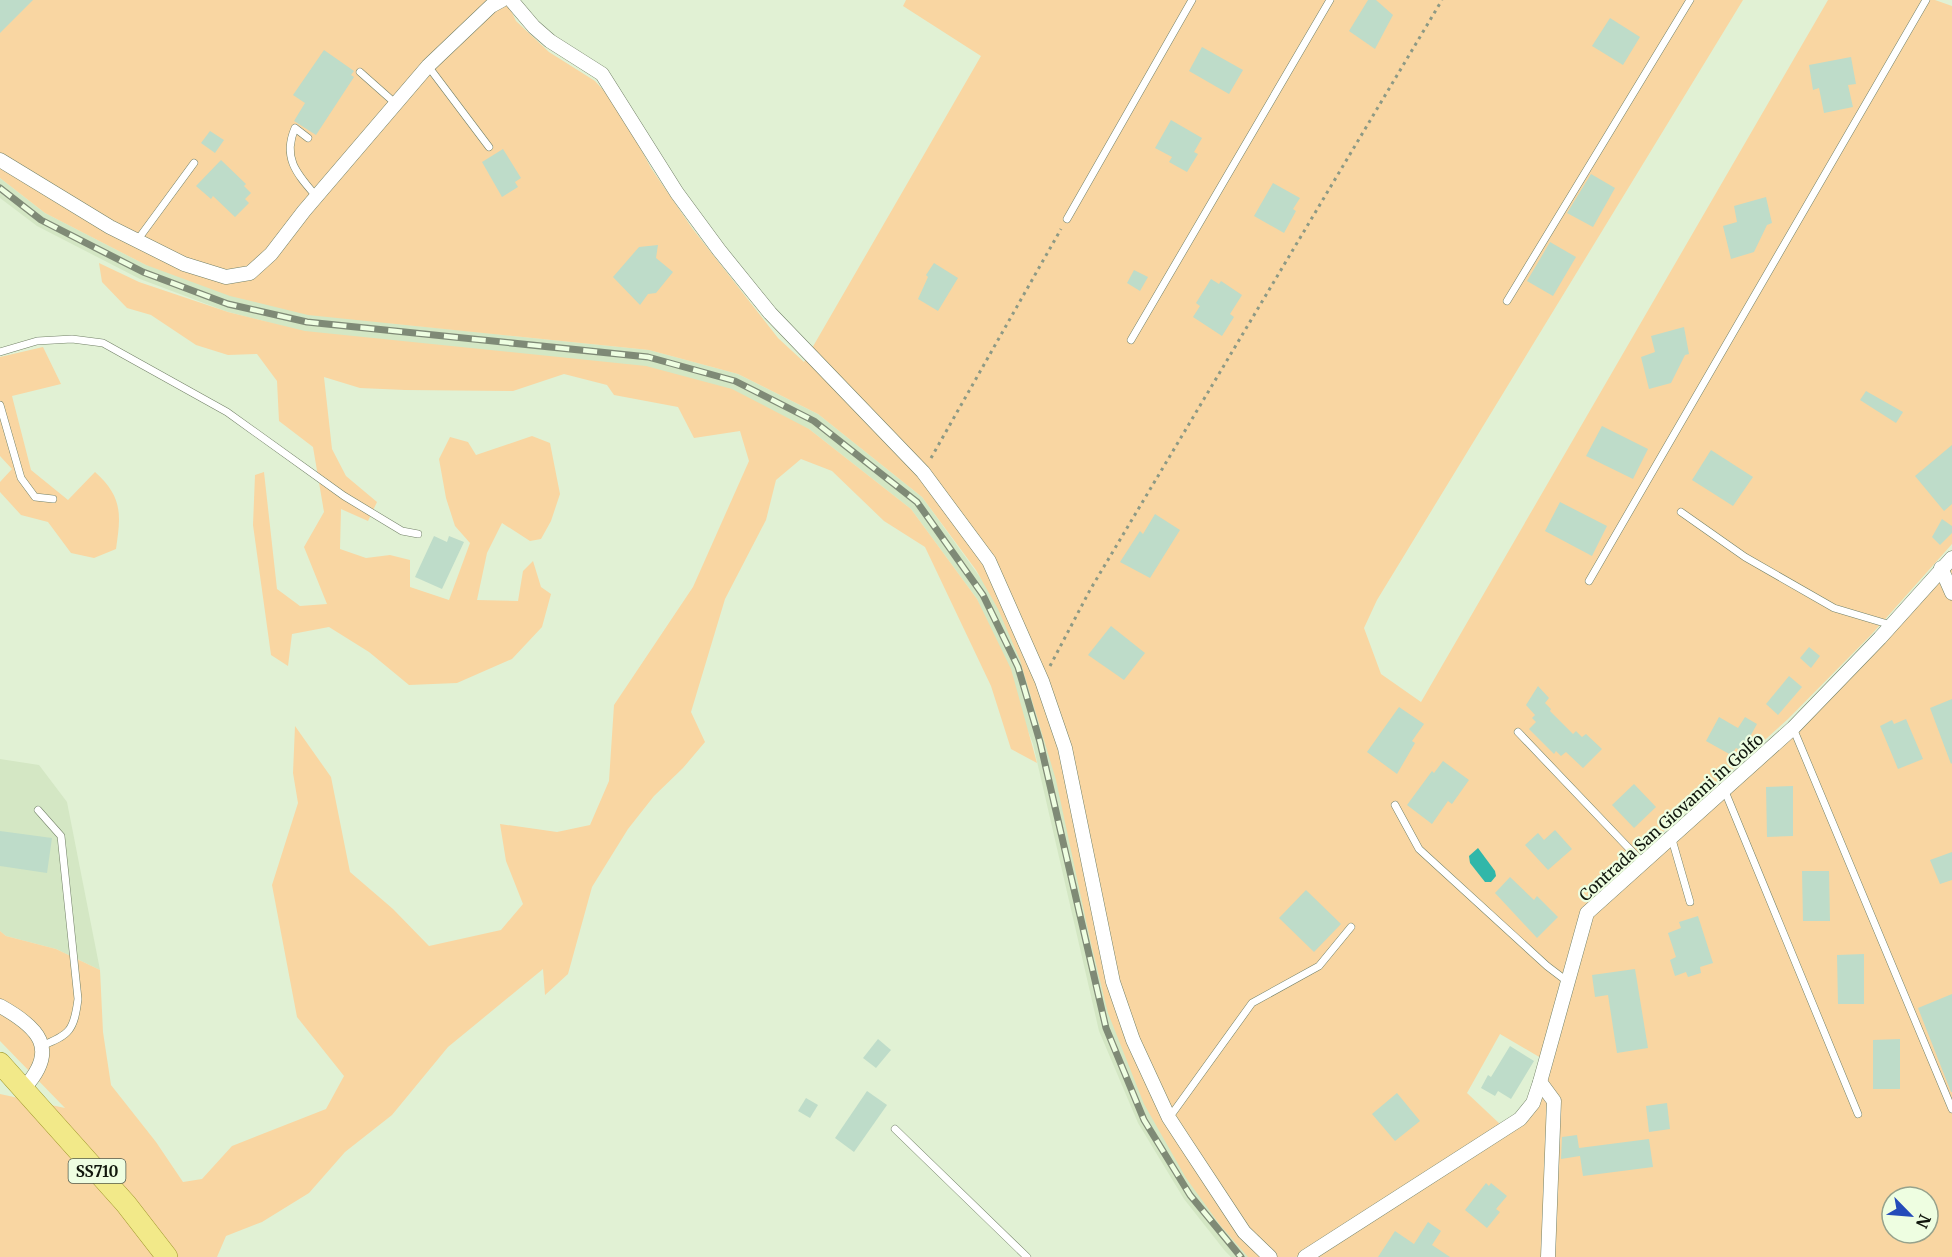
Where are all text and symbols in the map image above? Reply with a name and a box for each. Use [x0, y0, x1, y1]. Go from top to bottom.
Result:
street label: Contrada San Giovanni in Golfo [1575, 729, 1767, 905]
road number: SS710 [68, 1159, 126, 1183]
north arrow [1880, 1185, 1940, 1245]
text: N [1912, 1211, 1935, 1232]

